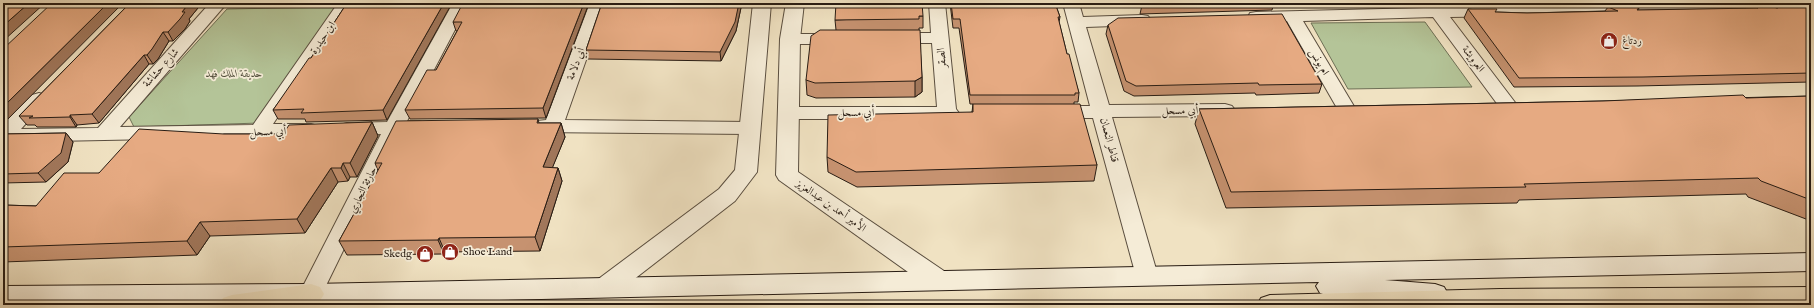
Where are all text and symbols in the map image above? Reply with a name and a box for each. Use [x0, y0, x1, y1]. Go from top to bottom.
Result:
street label: ابن حيدرة [307, 19, 339, 57]
shop icon: ردتاغ [1599, 31, 1619, 51]
place label: ردتاغ [1622, 34, 1642, 50]
street label: العرويشة [1459, 43, 1487, 75]
street label: أبي دلامة [562, 45, 589, 82]
street label: شارع حشاشة [140, 46, 184, 92]
street label: ام يونس [1304, 46, 1332, 79]
street label: الصقر [934, 47, 950, 70]
park label: حديقة الملك فهد [205, 67, 263, 81]
street label: أبي مسحل [1162, 102, 1199, 119]
street label: أبي مسحل [838, 104, 875, 121]
street label: قناطر النعمان [1096, 116, 1122, 164]
street label: أبي مسحل [249, 122, 287, 141]
street label: حارثة النجاري [346, 164, 381, 216]
street label: الأمير أحمد بن عبدالعزيز [792, 174, 870, 235]
shop icon: Shoe Land [440, 242, 460, 262]
shop icon: Skedg [415, 244, 435, 264]
place label: Shoe Land [463, 245, 512, 259]
place label: Skedg [384, 247, 413, 261]

